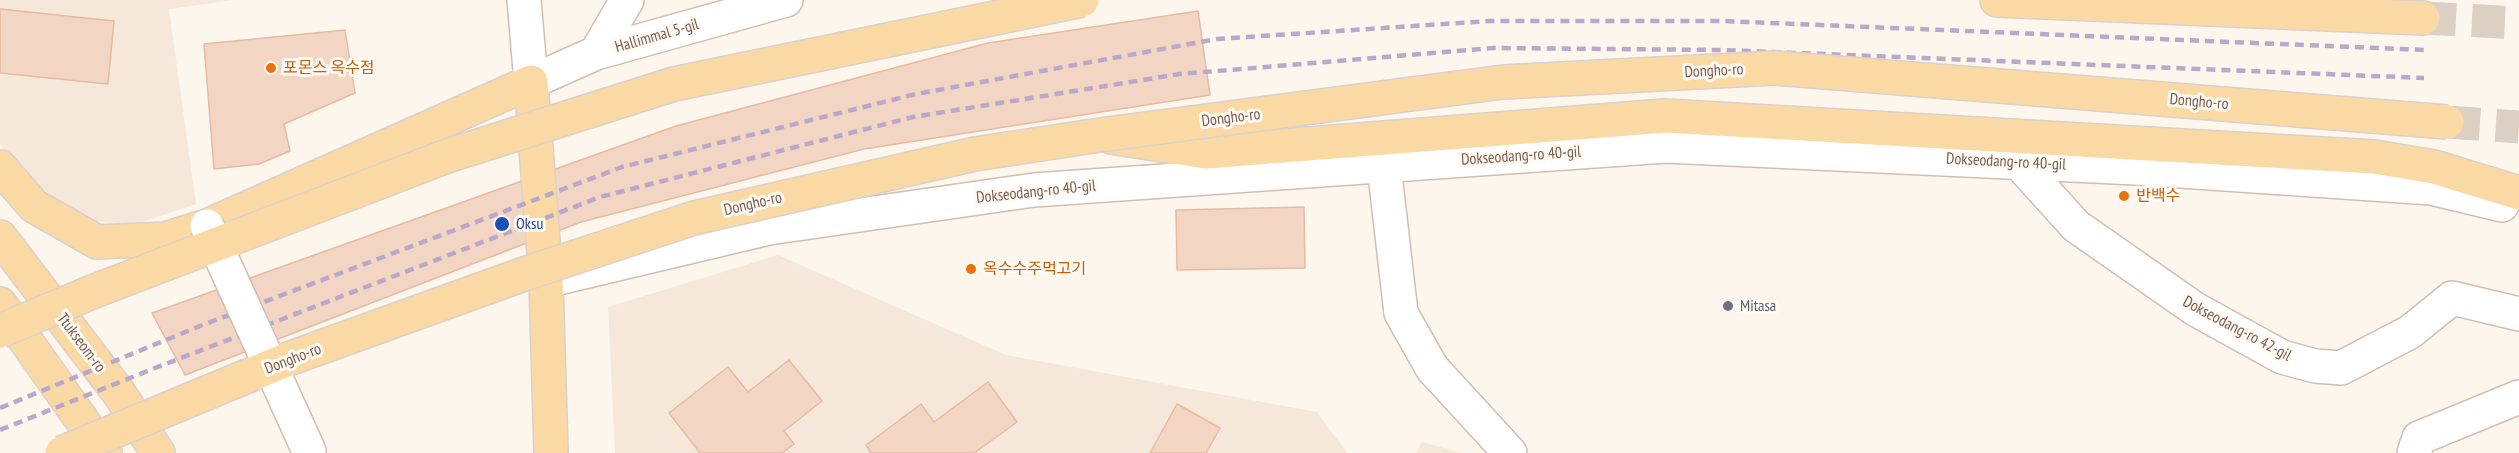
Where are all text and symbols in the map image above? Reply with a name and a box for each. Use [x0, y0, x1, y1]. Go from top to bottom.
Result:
street label: Hallimmal 5-gil [613, 15, 701, 57]
place label: 포몬스 옥수점 [283, 58, 375, 78]
street label: Dongho-ro [1684, 60, 1744, 82]
marker: 포몬스 옥수점 [264, 61, 278, 75]
street label: Dongho-ro [2169, 90, 2229, 114]
street label: Dongho-ro [1200, 105, 1262, 131]
street label: Dokseodang-ro 40-gil [1460, 142, 1582, 170]
street label: Dokseodang-ro 40-gil [1946, 149, 2066, 175]
street label: Dokseodang-ro 40-gil [975, 176, 1097, 208]
place label: 반백수 [2136, 186, 2180, 206]
street label: Dongho-ro [722, 188, 784, 220]
marker: 반백수 [2117, 189, 2131, 203]
place label: Oksu [516, 214, 543, 234]
marker: Oksu [493, 215, 511, 233]
place label: 옥수수주먹고기 [983, 259, 1086, 279]
marker: 옥수수주먹고기 [964, 262, 978, 276]
street label: Dokseodang-ro 42-gil [2179, 292, 2295, 366]
place label: Mitasa [1740, 296, 1776, 316]
marker: Mitasa [1721, 299, 1735, 313]
street label: Ttukseom-ro [53, 310, 109, 376]
street label: Dongho-ro [262, 339, 324, 379]

